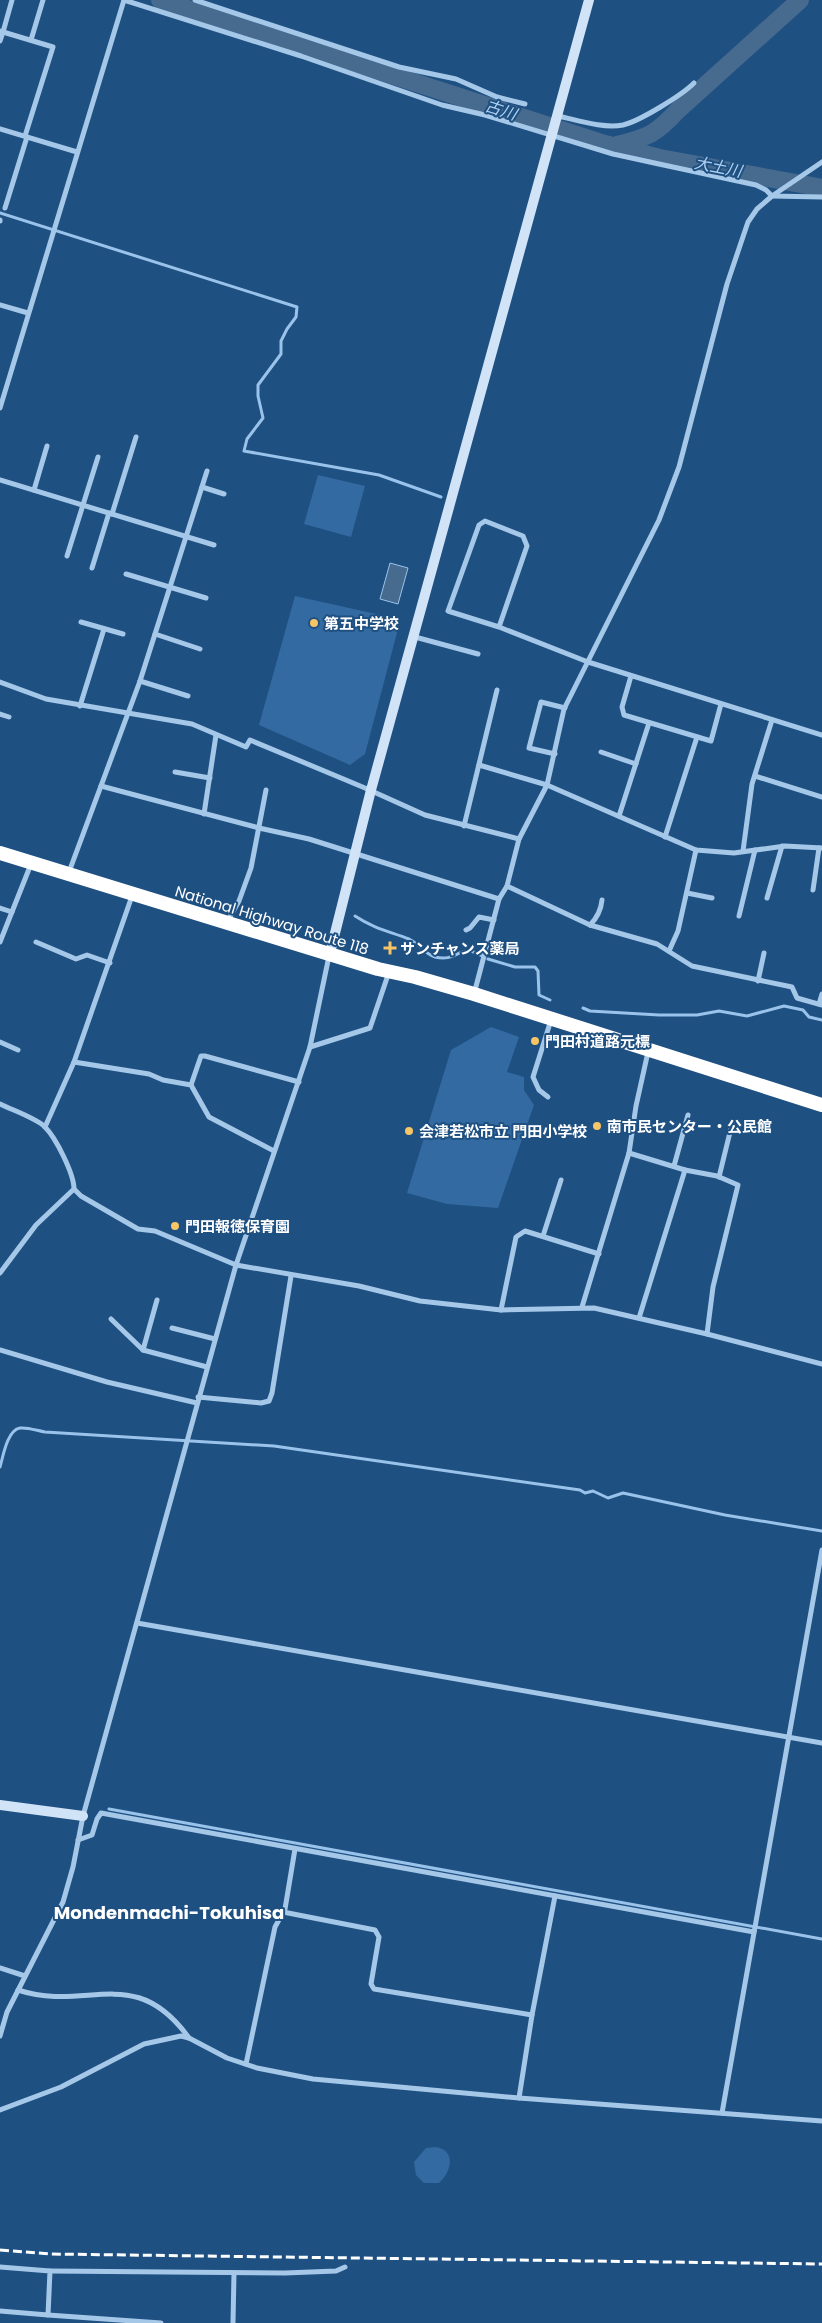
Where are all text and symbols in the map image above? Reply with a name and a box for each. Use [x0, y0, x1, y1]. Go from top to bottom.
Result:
water label: 古川 [482, 94, 522, 126]
water label: 大土川 [692, 151, 746, 183]
place label: 第五中学校 [324, 613, 399, 634]
marker: 第五中学校 [308, 617, 320, 629]
street label: National Highway Route 118 [172, 880, 372, 960]
place label: サンチャンス薬局 [400, 938, 520, 959]
marker: サンチャンス薬局 [384, 942, 396, 954]
place label: 門田村道路元標 [545, 1031, 650, 1052]
marker: 門田村道路元標 [529, 1035, 541, 1047]
place label: 南市民センター・公民館 [607, 1116, 772, 1137]
marker: 南市民センター・公民館 [591, 1120, 603, 1132]
place label: 会津若松市立 門田小学校 [419, 1121, 587, 1142]
marker: 会津若松市立 門田小学校 [403, 1125, 415, 1137]
place label: 門田報徳保育園 [185, 1216, 290, 1237]
marker: 門田報徳保育園 [169, 1220, 181, 1232]
district label: Mondenmachi-Tokuhisa [54, 1900, 284, 1925]

